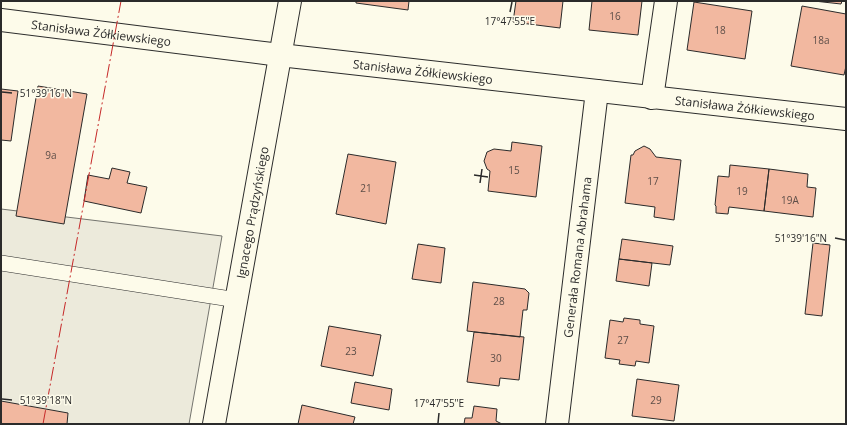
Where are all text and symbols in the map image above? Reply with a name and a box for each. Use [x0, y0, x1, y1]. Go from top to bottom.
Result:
house number: 16 [609, 9, 621, 23]
text: 17°47'55"E [485, 14, 535, 28]
street label: Stanisława Żółkiewskiego [30, 15, 172, 50]
house number: 18 [714, 23, 726, 37]
house number: 18a [813, 33, 830, 47]
street label: Stanisława Żółkiewskiego [352, 55, 494, 88]
text: 51°39'16"N [20, 86, 72, 100]
street label: Stanisława Żółkiewskiego [674, 91, 816, 124]
street label: Ignacego Prądzyńskiego [232, 145, 272, 280]
house number: 9a [45, 148, 57, 162]
house number: 15 [508, 163, 520, 177]
house number: 17 [647, 174, 659, 188]
street label: Generała Romana Abrahama [559, 176, 595, 339]
house number: 21 [360, 181, 372, 195]
house number: 19 [736, 184, 748, 198]
house number: 19A [781, 193, 800, 207]
text: 51°39'16"N [775, 231, 827, 245]
house number: 28 [493, 294, 505, 308]
house number: 27 [617, 333, 629, 347]
house number: 23 [345, 344, 357, 358]
house number: 30 [490, 351, 502, 365]
text: 51°39'18"N [20, 393, 72, 407]
house number: 29 [650, 393, 662, 407]
text: 17°47'55"E [414, 396, 464, 410]

